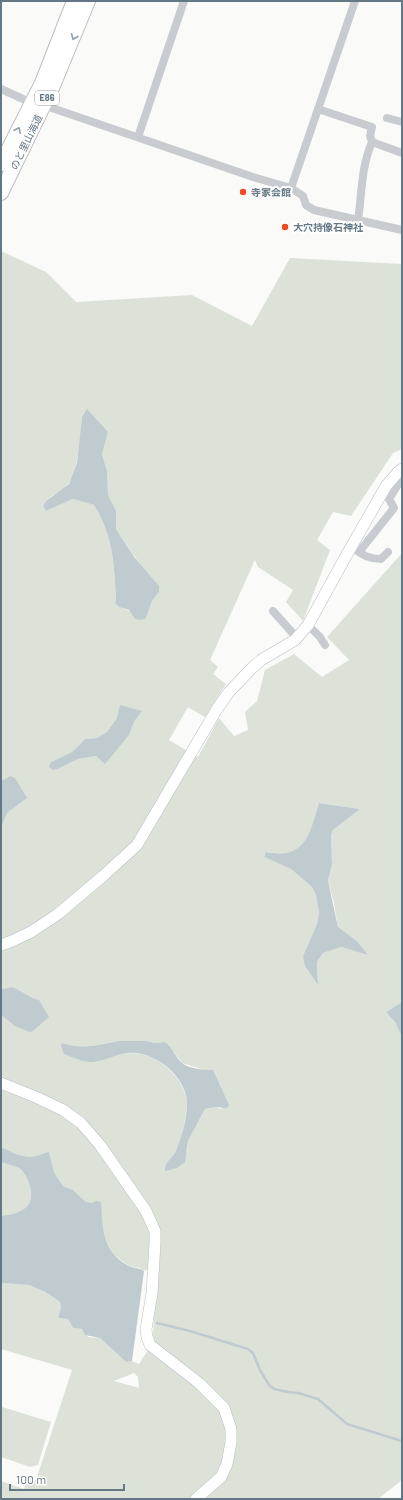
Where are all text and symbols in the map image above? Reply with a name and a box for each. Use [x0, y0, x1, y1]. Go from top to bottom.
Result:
one-way arrow [71, 33, 79, 41]
road number: E86 [35, 91, 59, 105]
street label: のと里山海道 [7, 112, 45, 172]
one-way arrow [14, 126, 21, 134]
place label: 寺家会館 [251, 186, 291, 198]
marker: 寺家会館 [238, 187, 248, 197]
place label: 大穴持像石神社 [293, 221, 364, 233]
marker: 大穴持像石神社 [280, 222, 290, 232]
scale bar [10, 1466, 124, 1492]
text: 100 m [16, 1472, 46, 1486]

